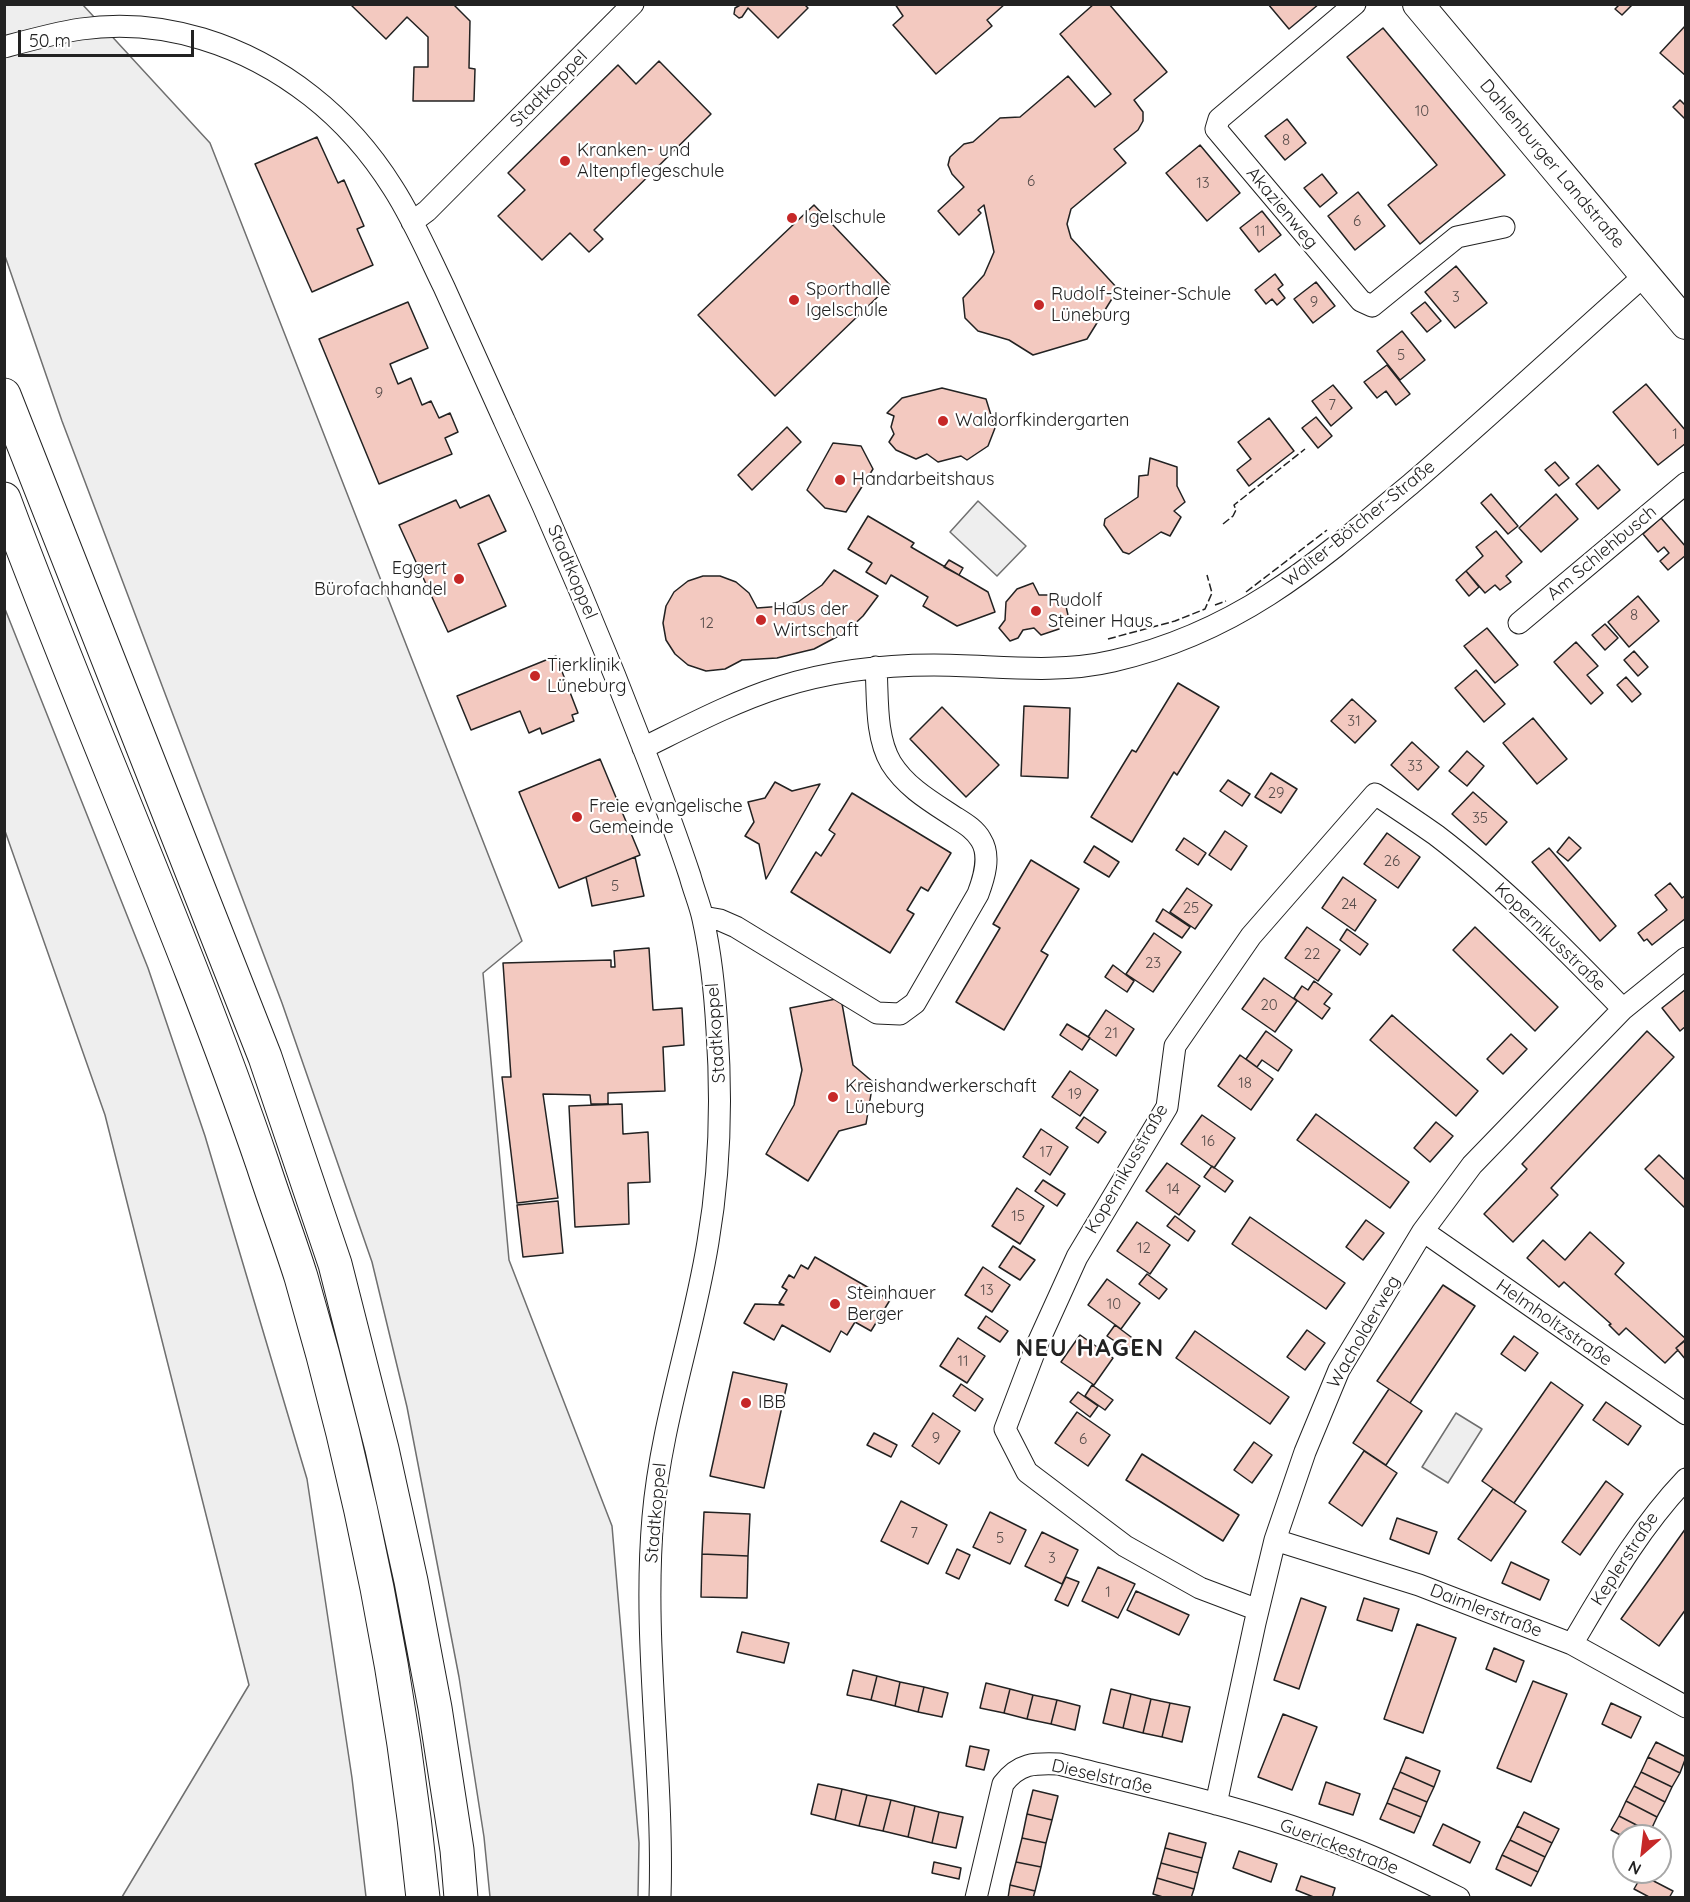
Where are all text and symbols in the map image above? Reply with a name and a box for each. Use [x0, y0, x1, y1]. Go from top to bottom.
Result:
scale bar [21, 18, 196, 56]
text: 50 m [29, 29, 71, 52]
street label: Stadtkoppel [506, 46, 592, 132]
street label: Dahlenburger Landstraße [1475, 75, 1629, 253]
house number: 10 [1415, 102, 1429, 120]
house number: 8 [1282, 131, 1290, 149]
place label: Kranken- und Altenpflegeschule [577, 140, 724, 182]
marker: Kranken- und Altenpflegeschule [558, 154, 572, 168]
street label: Akazienweg [1242, 163, 1322, 253]
house number: 6 [1027, 172, 1035, 190]
house number: 13 [1196, 174, 1210, 192]
place label: Igelschule [804, 207, 886, 229]
marker: Igelschule [785, 211, 799, 225]
house number: 6 [1353, 212, 1361, 230]
house number: 11 [1254, 222, 1266, 240]
place label: Sporthalle Igelschule [806, 279, 890, 322]
place label: Rudolf-Steiner-Schule Lüneburg [1051, 284, 1231, 326]
house number: 3 [1452, 288, 1460, 306]
marker: Sporthalle Igelschule [787, 293, 801, 307]
house number: 9 [1310, 293, 1318, 311]
marker: Rudolf-Steiner-Schule Lüneburg [1032, 298, 1046, 312]
house number: 5 [1397, 346, 1405, 364]
house number: 9 [375, 384, 383, 402]
house number: 7 [1328, 396, 1336, 414]
place label: Waldorfkindergarten [955, 410, 1129, 432]
marker: Waldorfkindergarten [936, 414, 950, 428]
house number: 1 [1672, 425, 1678, 443]
street label: Walter-Bötcher-Straße [1279, 456, 1439, 592]
place label: Handarbeitshaus [852, 469, 994, 491]
marker: Handarbeitshaus [833, 473, 847, 487]
street label: Am Schlehbusch [1543, 501, 1661, 605]
street label: Stadtkoppel [542, 522, 602, 622]
place label: Eggert Bürofachhandel [314, 558, 447, 600]
marker: Eggert Bürofachhandel [452, 572, 466, 586]
place label: Rudolf Steiner Haus [1048, 590, 1153, 632]
place label: Haus der Wirtschaft [773, 599, 859, 642]
marker: Rudolf Steiner Haus [1029, 604, 1043, 618]
house number: 8 [1630, 606, 1638, 624]
marker: Haus der Wirtschaft [754, 613, 768, 627]
house number: 12 [700, 614, 714, 632]
place label: Tierklinik Lüneburg [547, 655, 626, 698]
marker: Tierklinik Lüneburg [528, 669, 542, 683]
house number: 31 [1347, 712, 1361, 730]
house number: 33 [1407, 757, 1423, 775]
house number: 29 [1268, 784, 1284, 802]
place label: Freie evangelische Gemeinde [589, 796, 743, 838]
house number: 35 [1472, 809, 1488, 827]
marker: Freie evangelische Gemeinde [570, 810, 584, 824]
house number: 26 [1384, 852, 1400, 870]
house number: 5 [611, 877, 619, 895]
street label: Kopernikusstraße [1490, 878, 1610, 996]
house number: 24 [1341, 895, 1357, 913]
house number: 25 [1183, 899, 1199, 917]
house number: 22 [1304, 945, 1320, 963]
house number: 23 [1145, 954, 1161, 972]
street label: Stadtkoppel [702, 982, 730, 1084]
house number: 20 [1260, 996, 1278, 1014]
house number: 21 [1104, 1024, 1118, 1042]
house number: 18 [1238, 1074, 1252, 1092]
place label: Kreishandwerkerschaft Lüneburg [845, 1076, 1037, 1118]
house number: 19 [1068, 1085, 1082, 1103]
marker: Kreishandwerkerschaft Lüneburg [826, 1090, 840, 1104]
street label: Kopernikusstraße [1081, 1100, 1173, 1238]
house number: 16 [1201, 1132, 1215, 1150]
house number: 17 [1039, 1143, 1053, 1161]
house number: 14 [1166, 1180, 1180, 1198]
house number: 15 [1011, 1207, 1025, 1225]
house number: 12 [1137, 1239, 1151, 1257]
street label: Wacholderweg [1323, 1272, 1405, 1392]
street label: Helmholtzstraße [1492, 1275, 1616, 1371]
house number: 13 [980, 1281, 994, 1299]
place label: Steinhauer Berger [847, 1283, 936, 1326]
house number: 10 [1107, 1295, 1121, 1313]
marker: Steinhauer Berger [828, 1297, 842, 1311]
district label: NEU HAGEN [1015, 1335, 1165, 1363]
house number: 11 [957, 1352, 969, 1370]
place label: IBB [758, 1392, 786, 1414]
marker: IBB [739, 1396, 753, 1410]
house number: 9 [932, 1429, 940, 1447]
house number: 6 [1079, 1430, 1087, 1448]
street label: Stadtkoppel [641, 1462, 671, 1564]
street label: Keplerstraße [1587, 1508, 1663, 1610]
house number: 7 [910, 1524, 918, 1542]
house number: 5 [996, 1529, 1004, 1547]
house number: 3 [1048, 1549, 1056, 1567]
street label: Daimlerstraße [1427, 1580, 1545, 1642]
house number: 1 [1105, 1583, 1111, 1601]
street label: Dieselstraße [1049, 1755, 1155, 1799]
street label: Guerickestraße [1276, 1814, 1402, 1880]
north arrow [1612, 1824, 1672, 1884]
text: N [1625, 1857, 1644, 1880]

